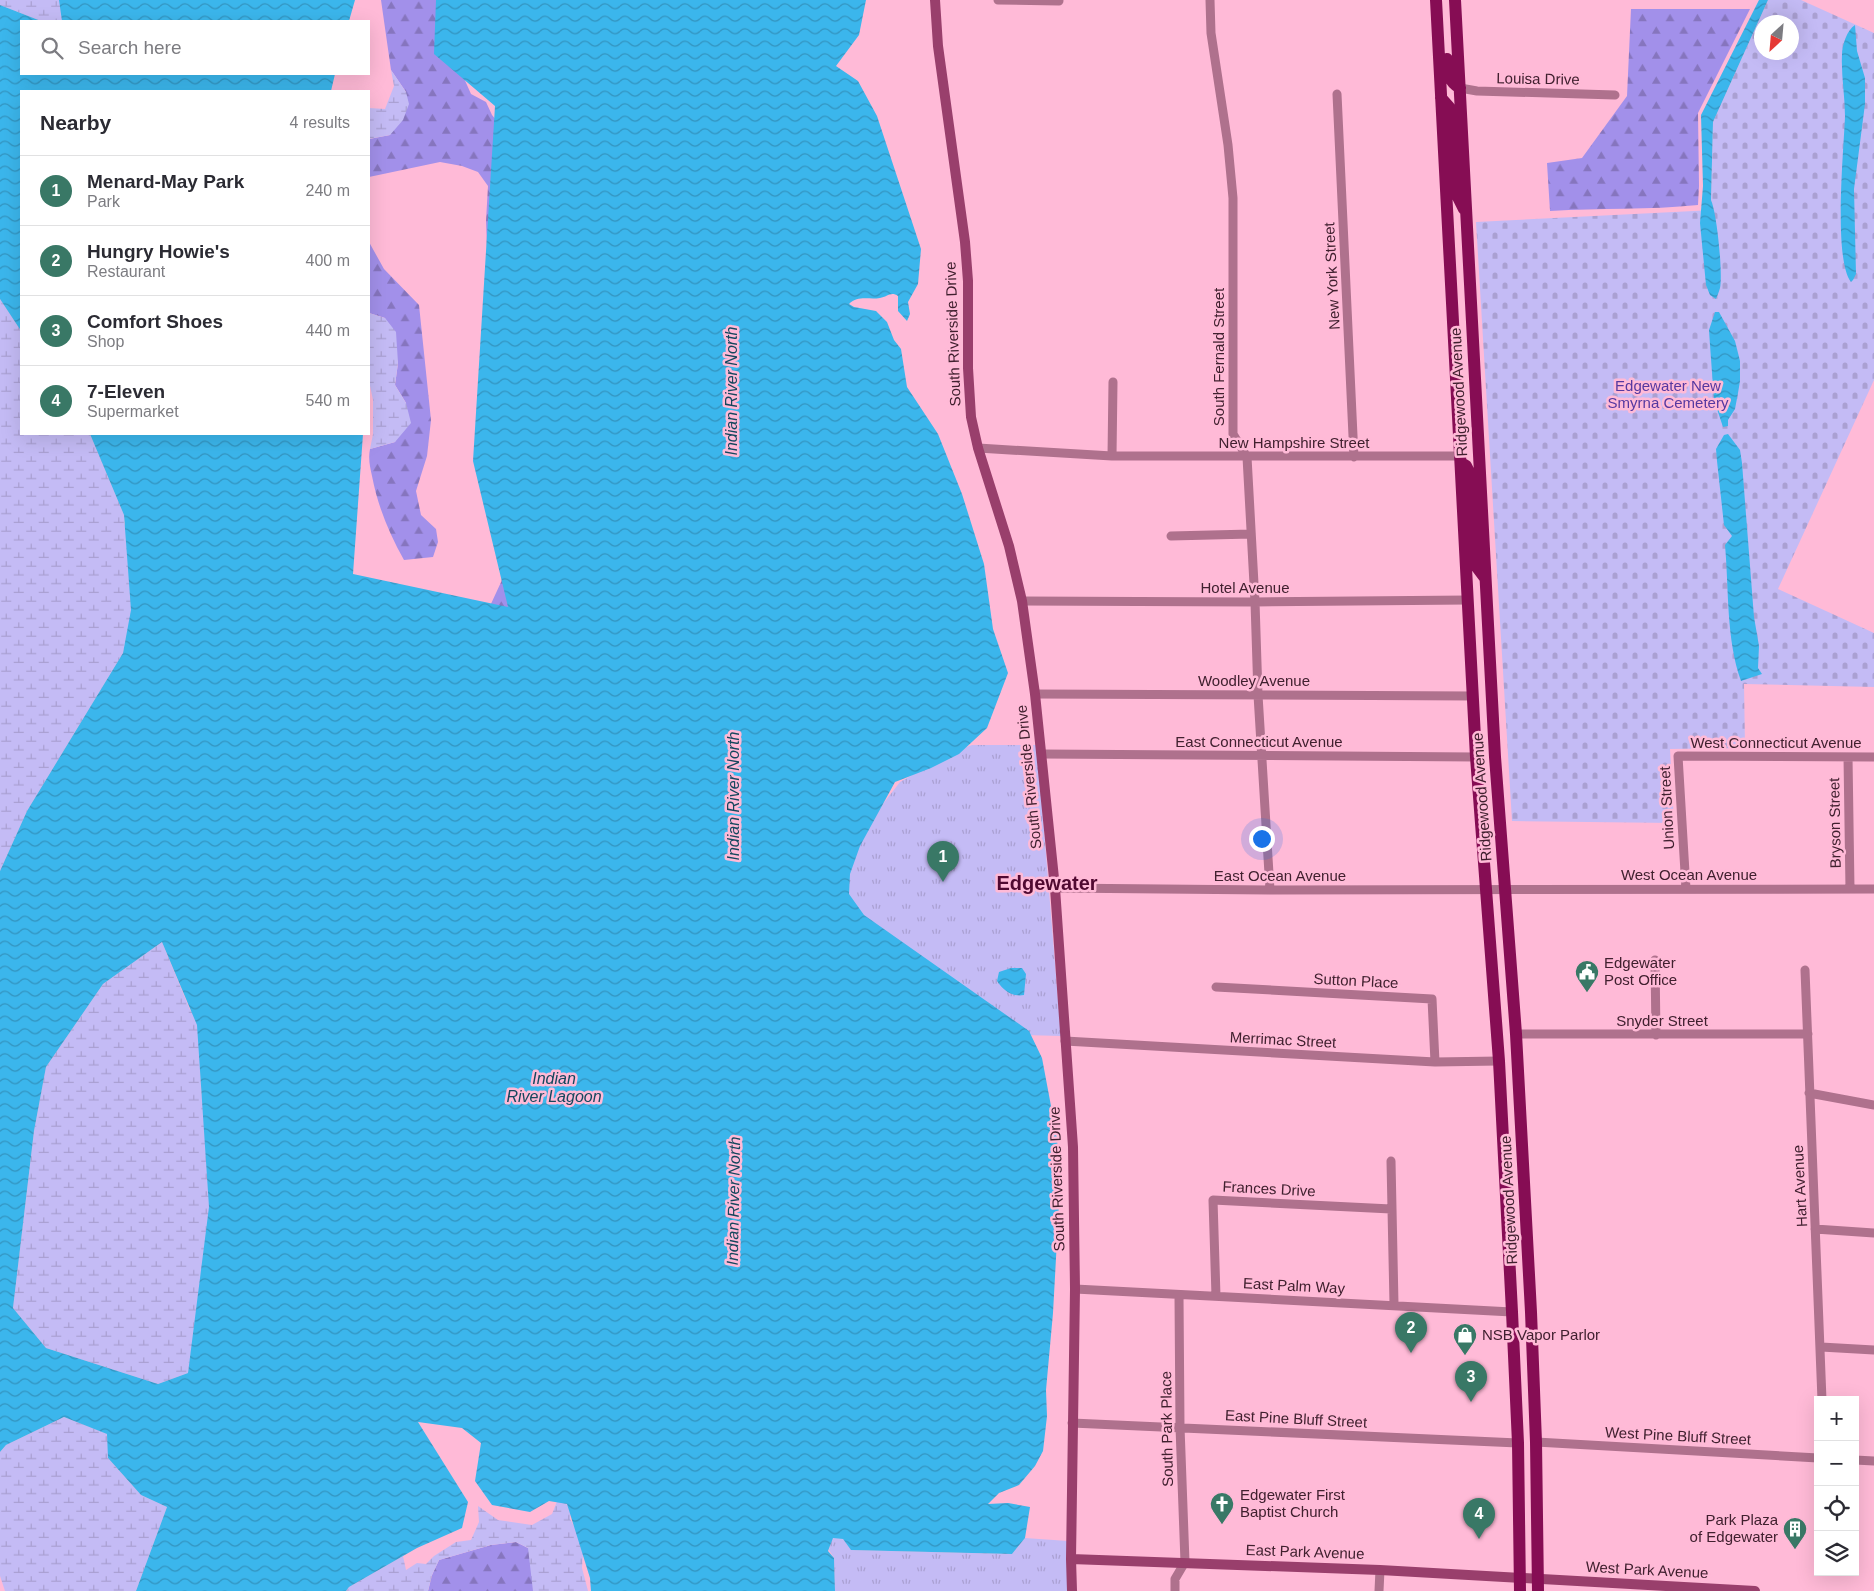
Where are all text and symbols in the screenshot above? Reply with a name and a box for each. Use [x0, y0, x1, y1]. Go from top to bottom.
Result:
north arrow [1754, 15, 1799, 60]
search box [20, 20, 370, 75]
icon: search [38, 34, 66, 62]
text: Search here [78, 37, 182, 58]
street label: Louisa Drive [1496, 69, 1580, 88]
text: Nearby [40, 111, 111, 134]
text: 4 results [290, 114, 350, 131]
text: Menard-May Park [87, 171, 244, 192]
text: 1 [52, 182, 60, 199]
text: 240 m [306, 182, 350, 199]
text: Park [87, 193, 120, 210]
street label: New York Street [1320, 221, 1343, 330]
text: Hungry Howie's [87, 241, 230, 262]
text: 2 [52, 252, 60, 269]
text: 400 m [306, 252, 350, 269]
street label: South Riverside Drive [941, 261, 964, 407]
text: Restaurant [87, 263, 165, 280]
street label: South Fernald Street [1210, 287, 1227, 426]
text: Comfort Shoes [87, 311, 223, 332]
text: 3 [52, 322, 60, 339]
text: 440 m [306, 322, 350, 339]
water label: Indian River North [723, 326, 740, 455]
street label: Ridgewood Avenue [1447, 327, 1470, 457]
text: Shop [87, 333, 124, 350]
park label: Edgewater New Smyrna Cemetery [1608, 377, 1729, 411]
text: 7-Eleven [87, 381, 165, 402]
text: 4 [52, 392, 60, 409]
text: 540 m [306, 392, 350, 409]
text: Supermarket [87, 403, 179, 420]
street label: New Hampshire Street [1219, 434, 1370, 451]
street label: Hotel Avenue [1201, 579, 1289, 596]
street label: Woodley Avenue [1198, 672, 1310, 689]
street label: South Riverside Drive [1012, 704, 1045, 850]
water label: Indian River North [725, 731, 742, 860]
street label: Ridgewood Avenue [1469, 732, 1494, 862]
street label: East Connecticut Avenue [1175, 733, 1343, 750]
street label: West Connecticut Avenue [1690, 734, 1862, 751]
street label: Union Street [1656, 765, 1677, 850]
street label: Bryson Street [1825, 777, 1844, 869]
your location [1249, 826, 1275, 852]
pin: 1 [927, 841, 959, 882]
street label: West Ocean Avenue [1621, 866, 1757, 883]
street label: East Ocean Avenue [1214, 867, 1346, 884]
district label: Edgewater [996, 872, 1098, 894]
place label: Edgewater Post Office [1604, 954, 1677, 988]
public building icon: Edgewater Post Office [1574, 959, 1600, 993]
street label: Sutton Place [1313, 970, 1399, 991]
street label: Snyder Street [1616, 1012, 1709, 1029]
street label: Merrimac Street [1229, 1028, 1338, 1051]
water label: Indian River Lagoon [506, 1070, 602, 1105]
street label: South Riverside Drive [1045, 1106, 1068, 1252]
street label: Ridgewood Avenue [1497, 1135, 1520, 1265]
water label: Indian River North [724, 1136, 743, 1266]
street label: Hart Avenue [1789, 1144, 1810, 1228]
street label: Frances Drive [1222, 1178, 1316, 1199]
street label: East Palm Way [1243, 1274, 1346, 1297]
pin: 2 [1395, 1312, 1427, 1353]
shop icon: NSB Vapor Parlor [1452, 1322, 1478, 1356]
place label: NSB Vapor Parlor [1482, 1326, 1600, 1343]
pin: 3 [1455, 1361, 1487, 1402]
street label: South Park Place [1157, 1371, 1176, 1487]
map controls [1814, 1396, 1859, 1576]
button: + [1814, 1396, 1859, 1441]
street label: East Pine Bluff Street [1225, 1406, 1368, 1431]
street label: West Pine Bluff Street [1605, 1423, 1752, 1448]
button: − [1814, 1441, 1859, 1486]
place label: Edgewater First Baptist Church [1240, 1486, 1346, 1520]
button: locate [1814, 1486, 1859, 1531]
church icon: Edgewater First Baptist Church [1209, 1491, 1235, 1525]
pin: 4 [1463, 1498, 1495, 1539]
place label: Park Plaza of Edgewater [1690, 1511, 1779, 1545]
building icon: Park Plaza of Edgewater [1782, 1516, 1808, 1550]
button: layers [1814, 1531, 1859, 1576]
street label: East Park Avenue [1245, 1541, 1365, 1562]
street label: West Park Avenue [1585, 1558, 1709, 1581]

